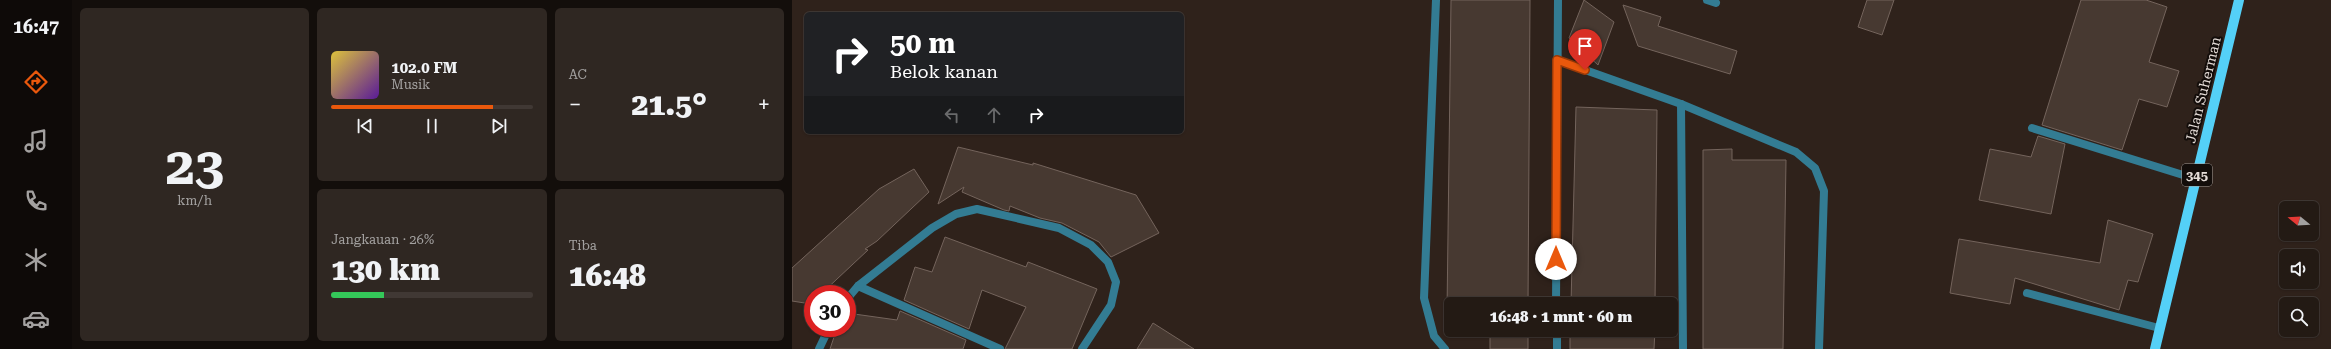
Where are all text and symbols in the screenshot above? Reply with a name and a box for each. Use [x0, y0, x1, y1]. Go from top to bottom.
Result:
text: 16:47 [13, 16, 59, 37]
text: 50 m [890, 27, 955, 60]
icon: right [824, 28, 876, 80]
pin [1568, 29, 1602, 70]
icon: arrive [1574, 35, 1596, 57]
street label: Jalan Suherman [2182, 35, 2224, 145]
text: 102.0 FM [391, 59, 457, 77]
text: Belok kanan [890, 61, 998, 82]
text: AC [569, 67, 587, 82]
icon: directions [22, 68, 50, 96]
text: Musik [391, 77, 430, 92]
text: 21.5° [632, 87, 707, 122]
text: − [569, 92, 581, 117]
text: + [758, 92, 770, 117]
icon: left [941, 104, 963, 126]
icon: ahead [983, 104, 1005, 126]
icon: right [1025, 104, 1047, 126]
icon: previous [354, 115, 376, 137]
icon: pause [421, 115, 443, 137]
icon: next [488, 115, 510, 137]
icon: music [22, 127, 50, 155]
text: 23 [166, 136, 224, 197]
road number: 345 [2182, 164, 2212, 186]
icon: phone [22, 187, 50, 215]
text: km/h [177, 193, 212, 208]
north arrow [2279, 201, 2319, 241]
map controls [2279, 201, 2319, 337]
text: Jangkauan · 26% [331, 232, 434, 247]
text: Tiba [569, 238, 597, 253]
position arrow [1535, 238, 1577, 280]
icon: climate [22, 246, 50, 274]
button: sound [2279, 249, 2319, 289]
text: 130 km [331, 252, 440, 287]
text: 16:48 [569, 258, 646, 293]
speed limit sign: 30 [804, 285, 856, 337]
button: search [2279, 297, 2319, 337]
icon: car [22, 305, 50, 333]
text: 16:48 · 1 mnt · 60 m [1490, 308, 1632, 326]

